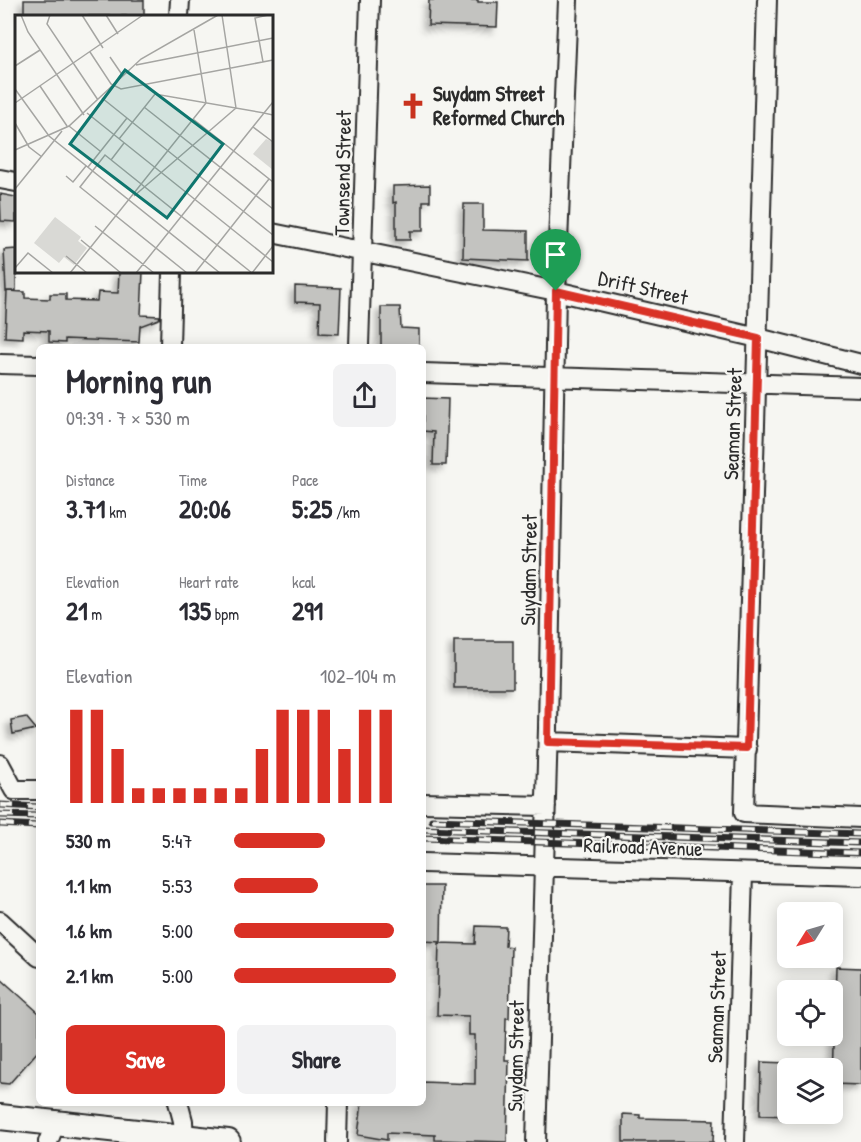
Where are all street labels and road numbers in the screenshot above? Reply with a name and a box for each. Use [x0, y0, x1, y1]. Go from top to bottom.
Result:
street label: Townsend Street [327, 109, 358, 236]
street label: Drift Street [595, 263, 692, 312]
street label: Seaman Street [716, 367, 749, 480]
street label: Suydam Street [513, 513, 544, 626]
street label: Railroad Avenue [583, 830, 703, 863]
street label: Seaman Street [700, 950, 733, 1063]
street label: Suydam Street [500, 999, 531, 1112]

